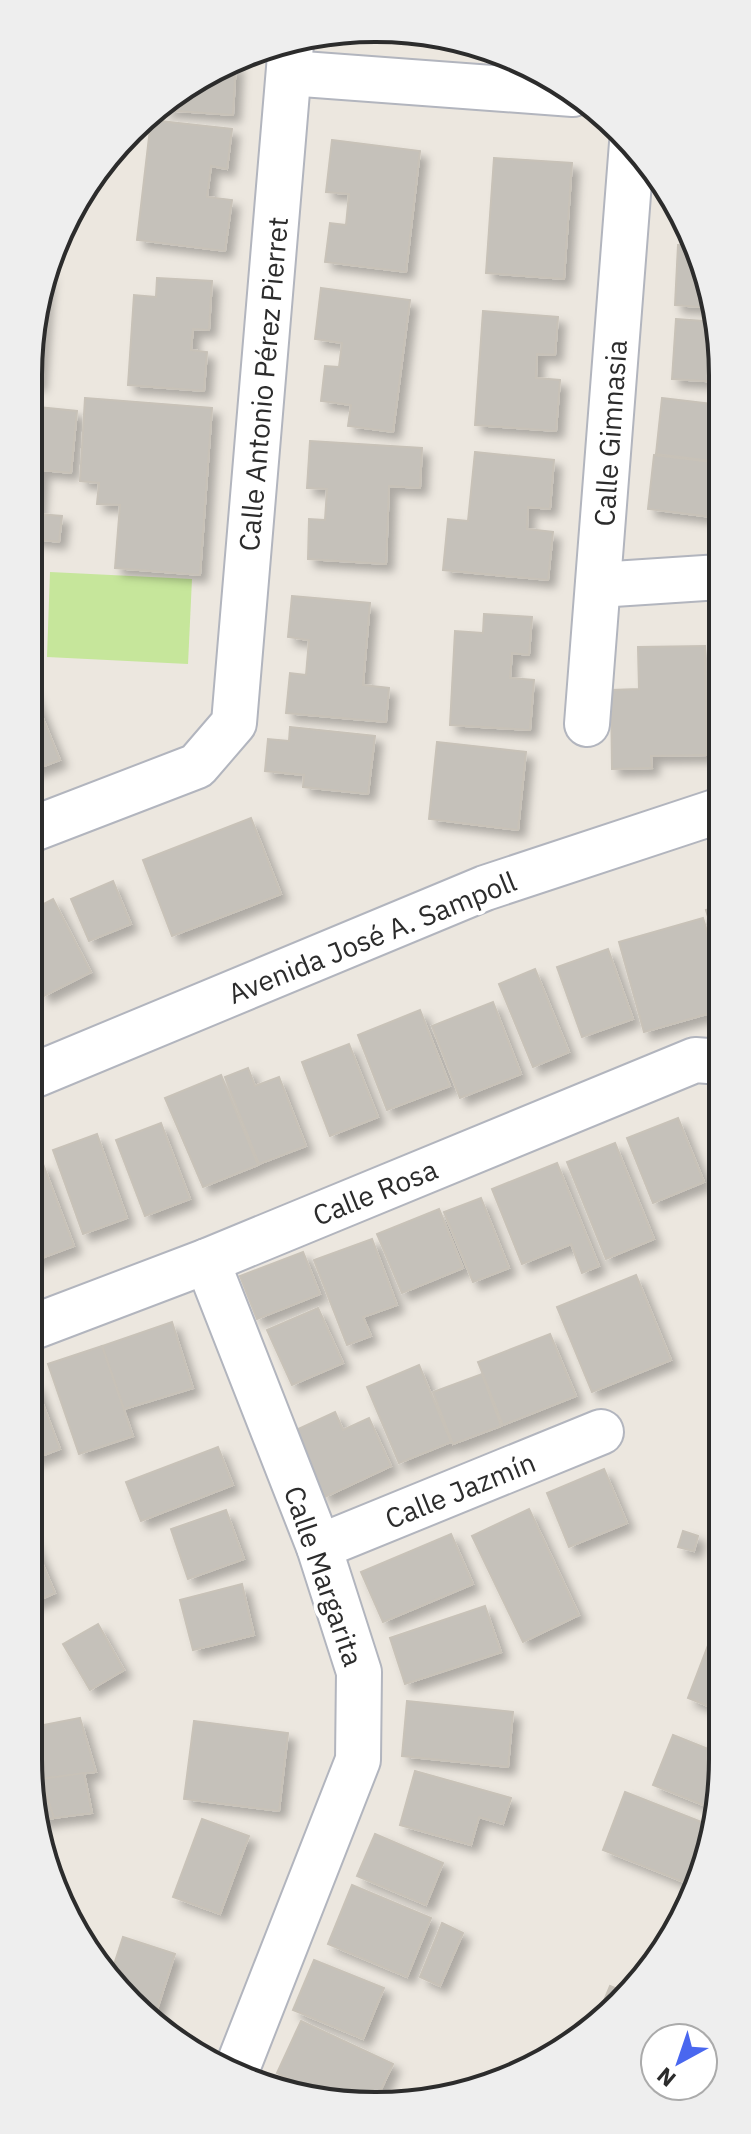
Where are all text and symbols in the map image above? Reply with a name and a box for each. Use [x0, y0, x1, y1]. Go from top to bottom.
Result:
street label: Calle Antonio Pérez Pierret [230, 215, 296, 553]
street label: Calle Gimnasia [585, 339, 635, 527]
street label: Avenida José A. Sampoll [222, 862, 522, 1012]
street label: Calle Rosa [307, 1150, 443, 1234]
street label: Calle Jazmín [379, 1443, 541, 1537]
street label: Calle Margarita [276, 1481, 372, 1671]
north arrow [639, 2022, 719, 2102]
text: N [650, 2061, 681, 2094]

